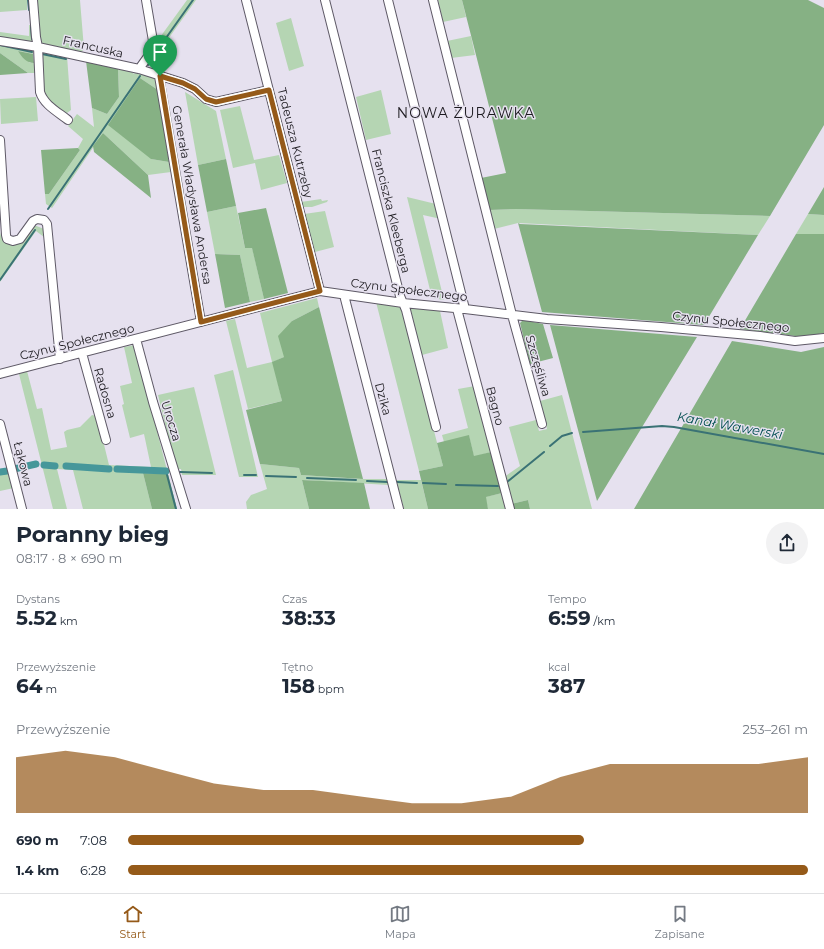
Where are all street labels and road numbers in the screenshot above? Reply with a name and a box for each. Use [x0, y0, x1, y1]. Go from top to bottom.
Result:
street label: Francuska [61, 32, 125, 61]
street label: Tadeusza Kutrzeby [275, 86, 317, 200]
street label: Generała Władysława Andersa [169, 104, 216, 286]
street label: Franciszka Kleeberga [369, 147, 414, 275]
street label: Czynu Społecznego [350, 275, 468, 304]
street label: Czynu Społecznego [672, 308, 790, 335]
street label: Czynu Społecznego [18, 320, 136, 363]
street label: Szczęśliwa [523, 333, 554, 398]
street label: Radosna [91, 366, 120, 420]
street label: Dzika [372, 381, 395, 417]
street label: Bagno [483, 385, 508, 427]
street label: Urocza [158, 399, 185, 443]
street label: Łąkowa [11, 440, 36, 488]

